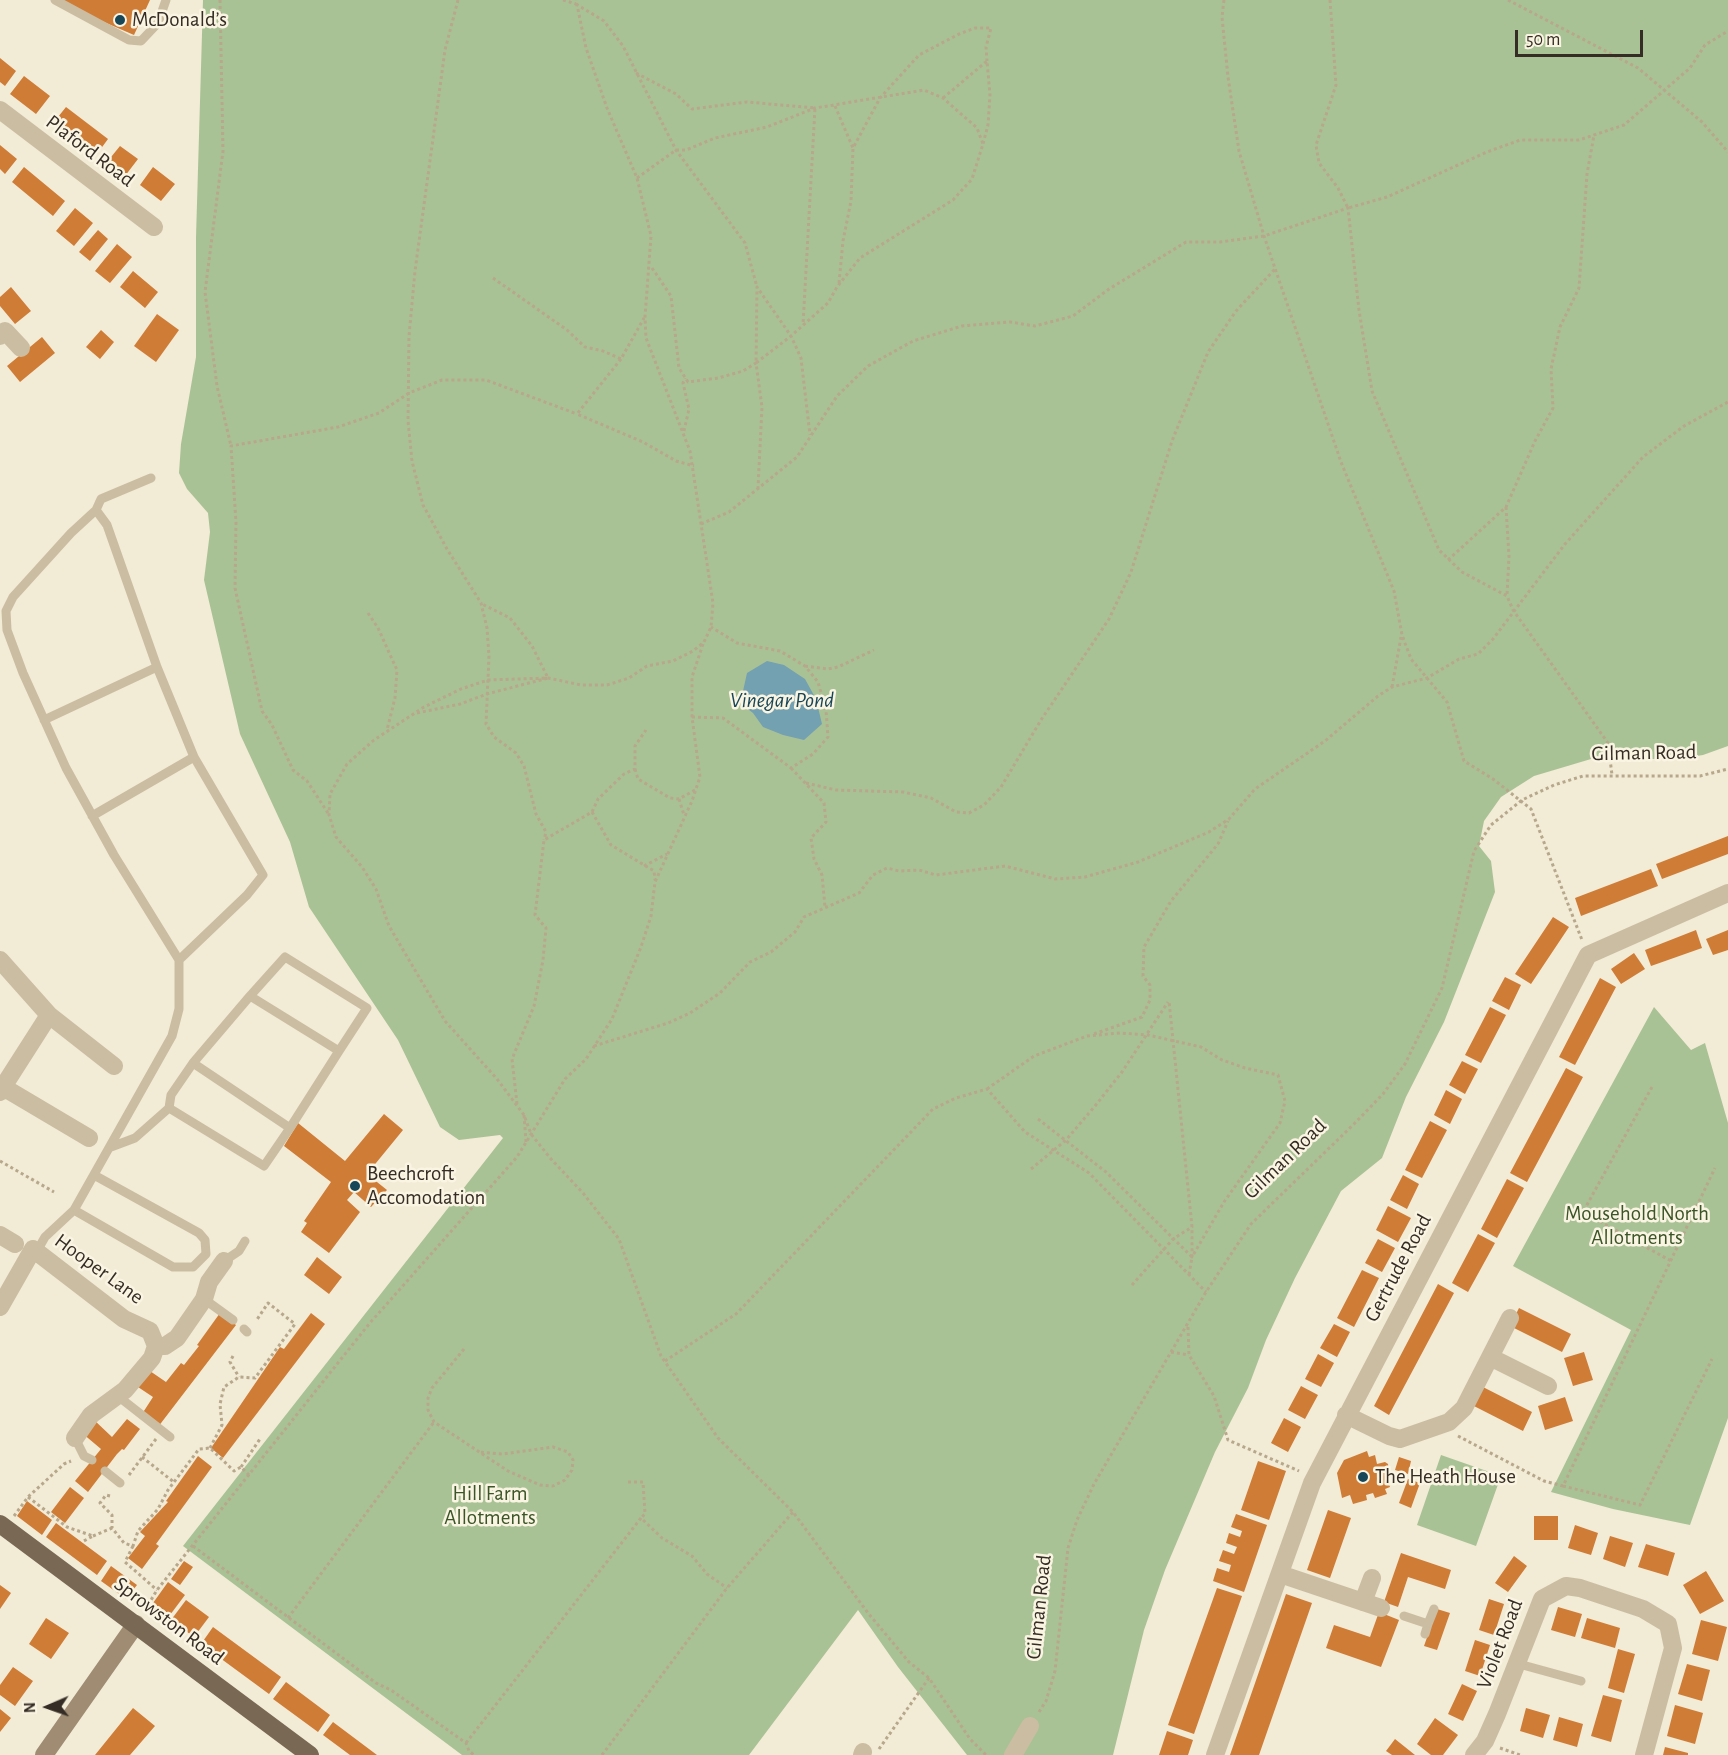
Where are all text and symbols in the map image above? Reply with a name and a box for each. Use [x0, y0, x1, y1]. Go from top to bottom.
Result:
place label: McDonald’s [132, 7, 227, 33]
marker: McDonald’s [113, 13, 127, 27]
scale bar [1518, 18, 1646, 56]
text: 50 m [1526, 31, 1560, 49]
street label: Plaford Road [41, 109, 139, 193]
water label: Vinegar Pond [730, 687, 834, 713]
street label: Gilman Road [1591, 739, 1697, 767]
street label: Gilman Road [1238, 1113, 1332, 1205]
place label: Beechcroft Accomodation [367, 1161, 485, 1211]
marker: Beechcroft Accomodation [348, 1179, 362, 1193]
park label: Mousehold North Allotments [1565, 1201, 1709, 1251]
street label: Gertrude Road [1359, 1210, 1437, 1326]
street label: Hooper Lane [50, 1228, 148, 1310]
place label: The Heath House [1375, 1464, 1516, 1490]
marker: The Heath House [1356, 1470, 1370, 1484]
park label: Hill Farm Allotments [444, 1481, 536, 1531]
street label: Gilman Road [1021, 1553, 1057, 1661]
street label: Sprowston Road [109, 1571, 229, 1671]
street label: Violet Road [1471, 1596, 1529, 1692]
north arrow [18, 1677, 78, 1737]
text: N [22, 1702, 38, 1713]

